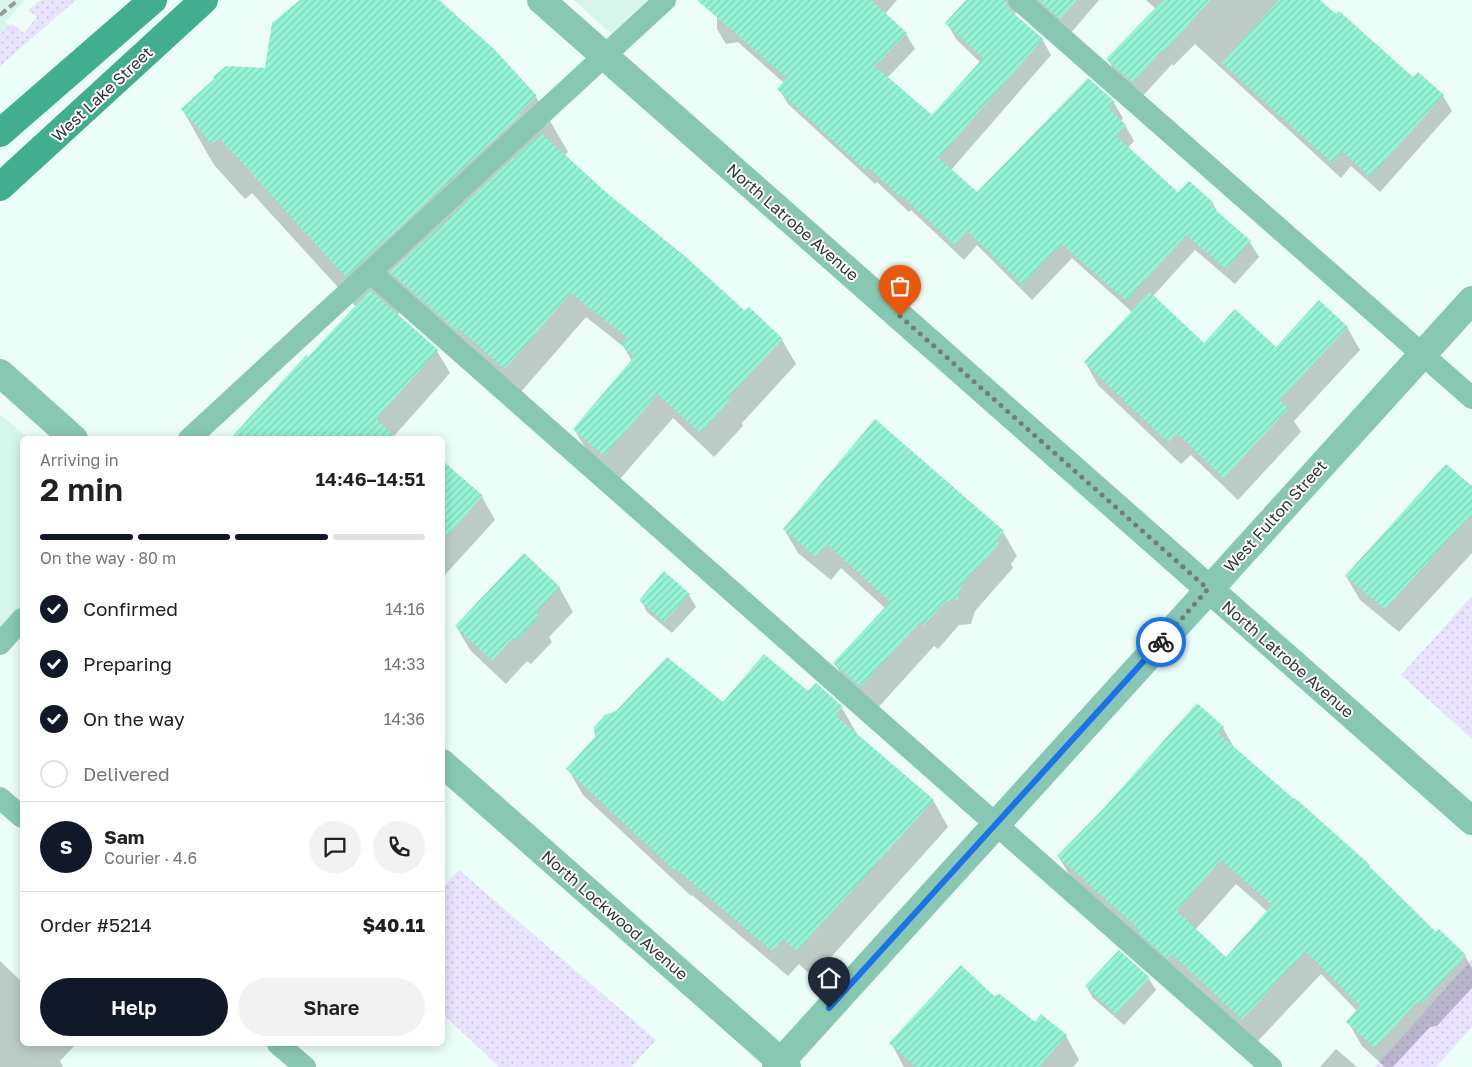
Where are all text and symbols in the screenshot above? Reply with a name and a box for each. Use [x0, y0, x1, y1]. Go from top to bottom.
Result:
street label: West Lake Street [47, 42, 157, 146]
street label: North Latrobe Avenue [723, 159, 863, 285]
pin [879, 265, 921, 316]
icon: bag [886, 272, 914, 300]
text: Arriving in [40, 450, 119, 470]
street label: West Fulton Street [1219, 456, 1331, 576]
text: 14:46–14:51 [315, 467, 425, 490]
text: 2 min [40, 470, 123, 508]
text: On the way · 80 m [40, 548, 176, 568]
icon: check [40, 595, 68, 623]
street label: North Latrobe Avenue [1218, 596, 1358, 722]
text: Confirmed [83, 597, 178, 620]
text: 14:16 [385, 599, 425, 619]
courier [1136, 617, 1186, 667]
icon: bike [1147, 628, 1175, 656]
icon: check [40, 650, 68, 678]
text: Preparing [83, 652, 172, 675]
text: 14:33 [384, 654, 425, 674]
icon: check [40, 705, 68, 733]
text: On the way [83, 707, 185, 730]
text: 14:36 [384, 709, 425, 729]
text: Delivered [83, 762, 170, 785]
button: chat [309, 821, 361, 873]
button: phone [373, 821, 425, 873]
text: Sam [104, 825, 144, 848]
text: S [60, 835, 72, 858]
street label: North Lockwood Avenue [538, 846, 692, 984]
text: Courier · 4.6 [104, 848, 197, 868]
text: Order #5214 [40, 913, 152, 936]
text: $40.11 [362, 913, 425, 936]
pin [808, 957, 850, 1008]
icon: home [815, 964, 843, 992]
button: Help [40, 978, 228, 1036]
button: Share [238, 978, 425, 1036]

